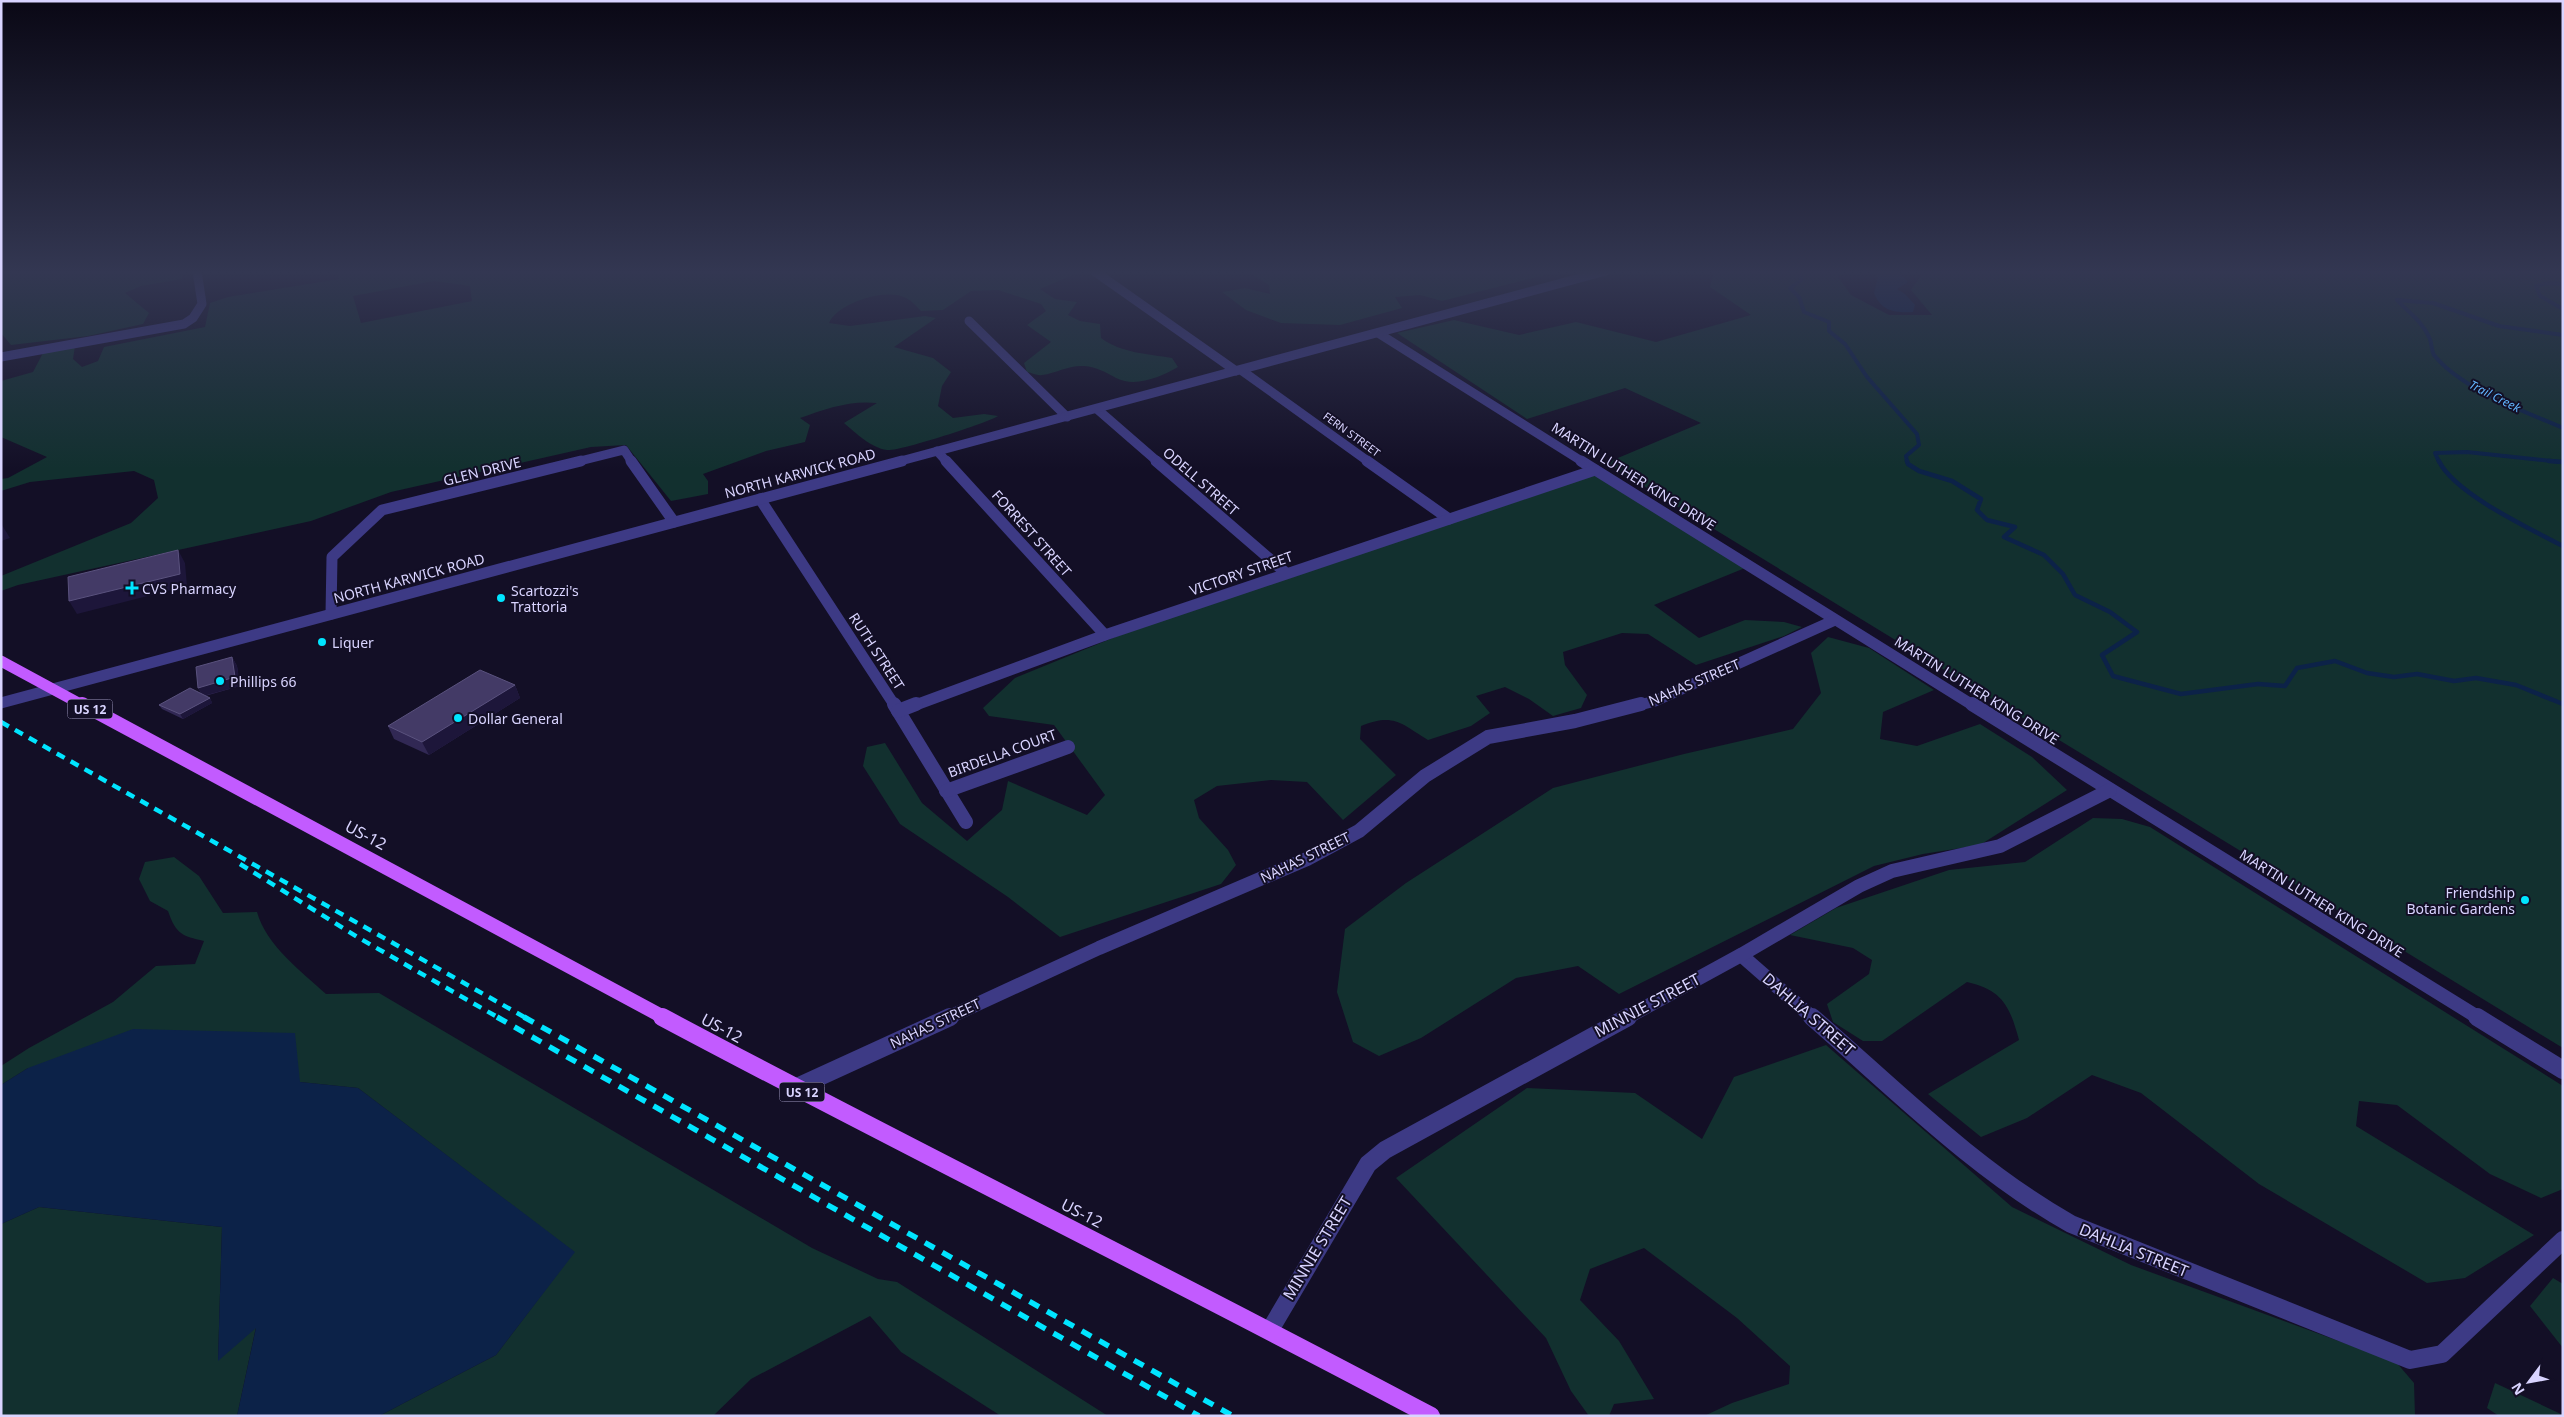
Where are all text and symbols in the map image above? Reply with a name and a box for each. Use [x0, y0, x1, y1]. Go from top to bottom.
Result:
water label: Trail Creek [2466, 376, 2525, 417]
street label: FERN STREET [1320, 408, 1384, 460]
street label: MARTIN LUTHER KING DRIVE [1548, 417, 1720, 535]
street label: ODELL STREET [1159, 443, 1243, 519]
street label: NORTH KARWICK ROAD [722, 444, 878, 502]
street label: GLEN DRIVE [441, 452, 523, 490]
street label: FORREST STREET [988, 486, 1076, 580]
street label: VICTORY STREET [1187, 546, 1295, 600]
street label: NORTH KARWICK ROAD [331, 549, 487, 607]
place label: CVS Pharmacy [142, 579, 237, 598]
place label: Scartozzi's Trattoria [511, 581, 579, 616]
marker: CVS Pharmacy [126, 582, 138, 594]
marker: Scartozzi's Trattoria [495, 592, 507, 604]
street label: RUTH STREET [845, 609, 909, 693]
street label: MARTIN LUTHER KING DRIVE [1891, 631, 2063, 749]
place label: Liquer [332, 633, 374, 652]
marker: Liquer [316, 636, 328, 648]
street label: NAHAS STREET [1645, 654, 1743, 710]
place label: Phillips 66 [230, 672, 297, 691]
marker: Phillips 66 [214, 675, 226, 687]
road number: US 12 [68, 700, 112, 719]
place label: Dollar General [468, 709, 563, 728]
marker: Dollar General [452, 712, 464, 724]
street label: BIRDELLA COURT [945, 724, 1059, 781]
street label: US-12 [341, 815, 391, 855]
street label: NAHAS STREET [1257, 827, 1353, 887]
street label: MARTIN LUTHER KING DRIVE [2236, 844, 2408, 962]
place label: Friendship Botanic Gardens [2406, 883, 2515, 918]
marker: Friendship Botanic Gardens [2519, 894, 2531, 906]
street label: MINNIE STREET [1590, 968, 1704, 1042]
street label: DAHLIA STREET [1758, 968, 1860, 1060]
street label: NAHAS STREET [887, 994, 984, 1052]
street label: US-12 [697, 1008, 747, 1048]
road number: US 12 [780, 1082, 824, 1102]
street label: MINNIE STREET [1277, 1192, 1357, 1304]
street label: US-12 [1057, 1193, 1107, 1233]
street label: DAHLIA STREET [2076, 1218, 2192, 1282]
north arrow [2504, 1357, 2554, 1407]
text: N [2506, 1379, 2529, 1399]

